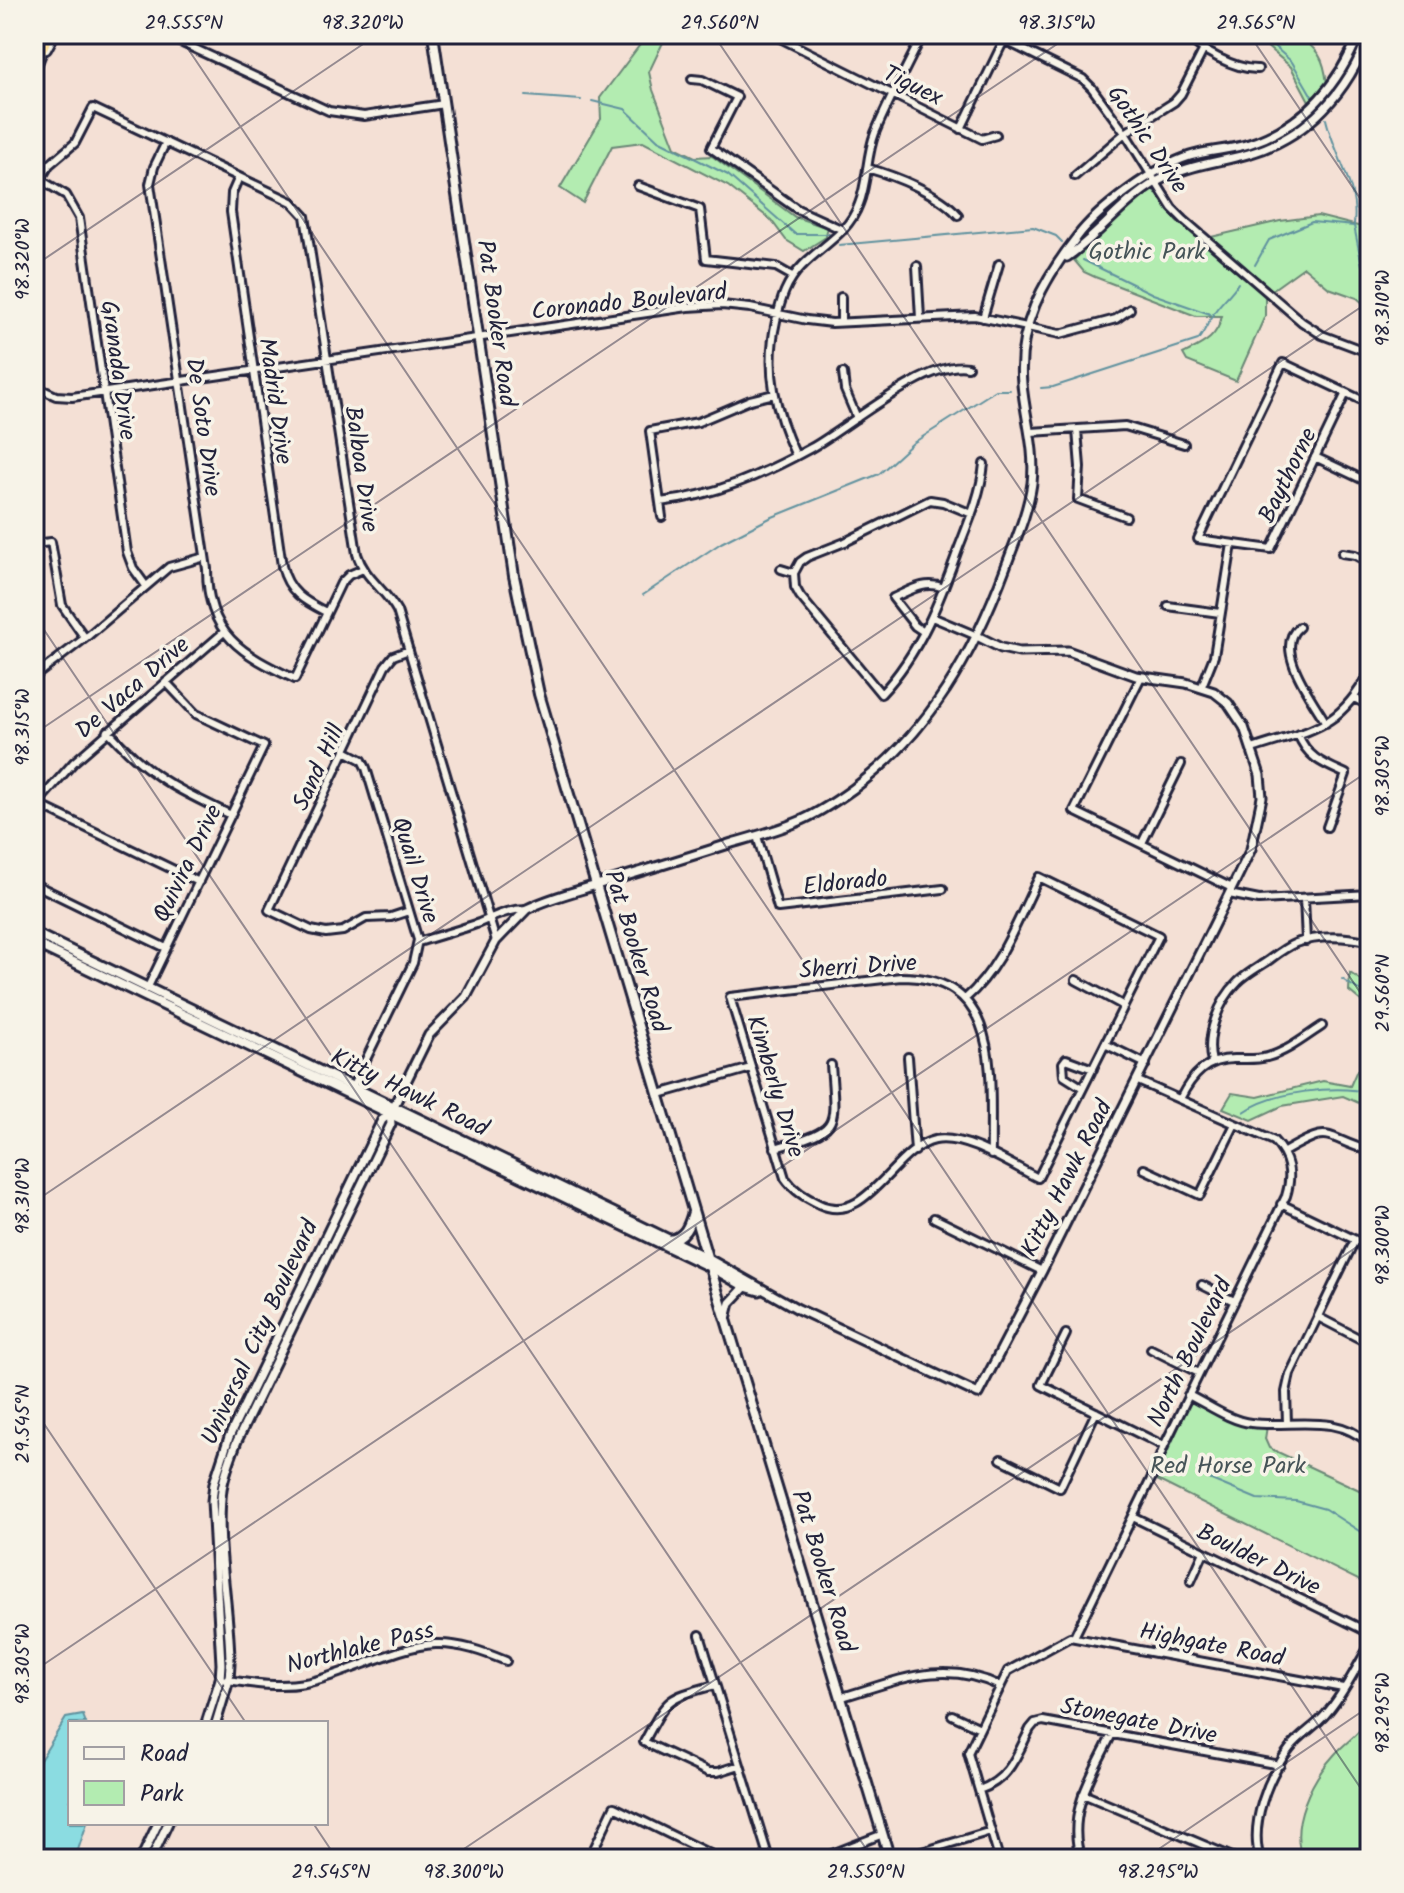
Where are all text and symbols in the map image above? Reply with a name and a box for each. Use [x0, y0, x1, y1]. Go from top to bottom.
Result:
text: 29.555°N [145, 8, 223, 40]
text: 98.320°W [322, 8, 404, 40]
text: 29.560°N [681, 8, 759, 40]
text: 98.315°W [1018, 8, 1096, 40]
text: 29.565°N [1216, 8, 1296, 40]
street label: Tiguex [876, 55, 950, 118]
street label: Gothic Drive [1096, 78, 1198, 202]
text: 98.320°W [8, 218, 40, 300]
park label: Gothic Park [1088, 233, 1206, 272]
street label: Pat Booker Road [465, 237, 527, 410]
text: 98.310°W [1368, 270, 1400, 346]
street label: Coronado Boulevard [530, 273, 730, 332]
street label: Granada Drive [88, 298, 147, 443]
street label: Madrid Drive [246, 335, 303, 467]
street label: De Soto Drive [174, 355, 232, 499]
street label: Balboa Drive [332, 404, 389, 535]
street label: Baythorne [1248, 421, 1328, 530]
street label: De Vaca Drive [67, 627, 199, 749]
text: 98.315°W [8, 688, 40, 766]
street label: Sand Hill [282, 718, 357, 818]
text: 98.305°W [1368, 735, 1400, 817]
street label: Quivira Drive [143, 798, 234, 929]
street label: Quail Drive [380, 812, 449, 929]
street label: Eldorado [801, 860, 889, 907]
street label: Pat Booker Road [592, 865, 679, 1038]
street label: Sherri Drive [798, 944, 918, 991]
text: 29.560°N [1368, 954, 1400, 1032]
street label: Kimberly Drive [734, 1010, 815, 1163]
street label: Kitty Hawk Road [324, 1038, 496, 1149]
street label: Kitty Hawk Road [1011, 1092, 1124, 1264]
text: 98.310°W [8, 1158, 40, 1234]
text: 98.300°W [1368, 1205, 1400, 1285]
street label: Universal City Boulevard [191, 1213, 330, 1452]
street label: North Boulevard [1137, 1270, 1244, 1434]
text: 29.545°N [8, 1385, 40, 1463]
park label: Red Horse Park [1150, 1447, 1306, 1486]
street label: Pat Booker Road [779, 1485, 866, 1658]
street label: Boulder Drive [1190, 1513, 1327, 1607]
street label: Northlake Pass [282, 1611, 438, 1686]
street label: Highgate Road [1136, 1612, 1288, 1679]
text: 98.305°W [8, 1623, 40, 1705]
text: 98.295°W [1368, 1672, 1400, 1754]
street label: Stonegate Drive [1057, 1687, 1221, 1756]
legend [68, 1721, 328, 1825]
text: Road [140, 1735, 189, 1774]
text: Park [140, 1775, 184, 1814]
text: 29.545°N [292, 1857, 370, 1889]
text: 98.300°W [424, 1857, 504, 1889]
text: 29.550°N [827, 1857, 905, 1889]
text: 98.295°W [1117, 1857, 1199, 1889]

